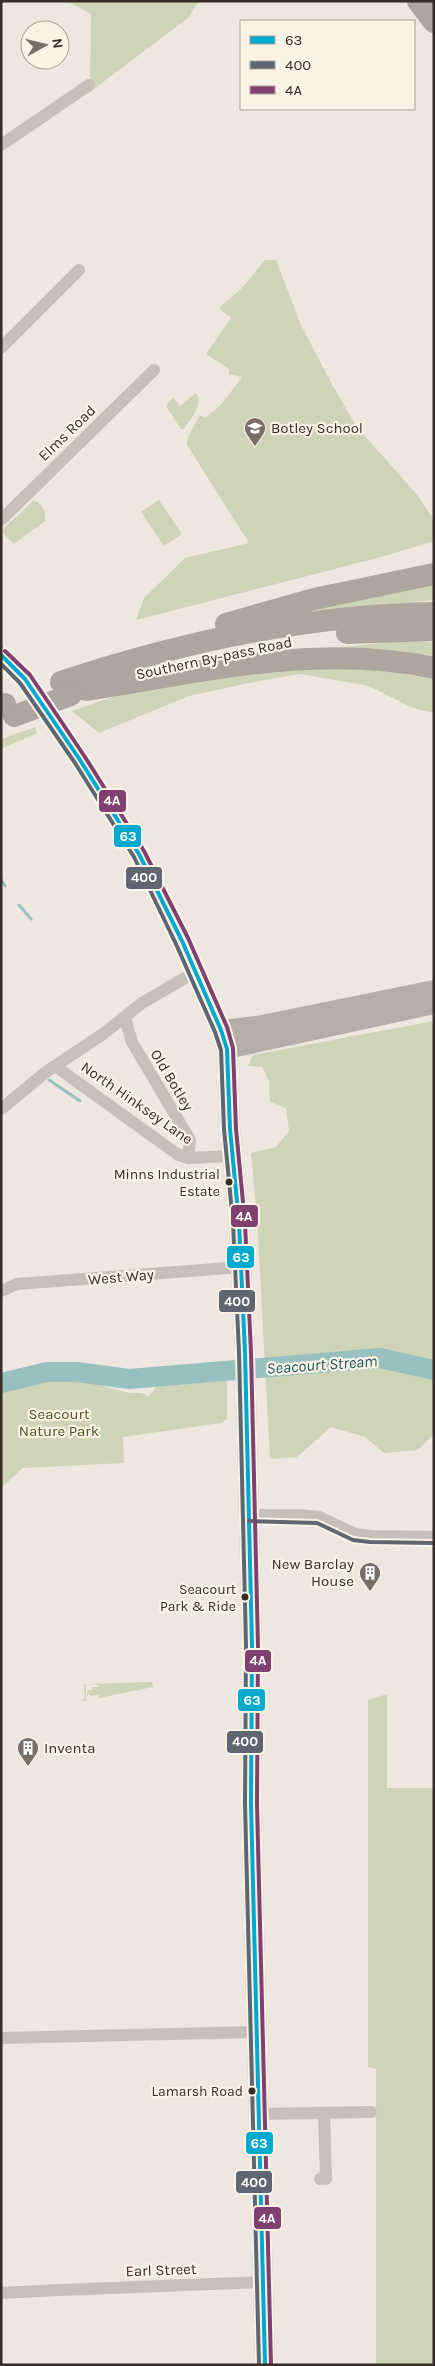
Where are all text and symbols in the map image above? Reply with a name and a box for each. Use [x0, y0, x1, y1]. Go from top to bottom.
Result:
north arrow [20, 20, 70, 70]
legend [240, 20, 415, 110]
text: 63 [285, 31, 302, 49]
text: N [48, 37, 66, 49]
text: 400 [285, 56, 311, 74]
text: 4A [285, 81, 302, 99]
street label: Elms Road [35, 401, 99, 465]
school or university icon: Botley School [243, 416, 267, 447]
place label: Botley School [271, 419, 363, 437]
street label: Southern By-pass Road [134, 633, 294, 683]
line badge: 4A [98, 789, 127, 813]
text: 4A [103, 792, 121, 809]
line badge: 63 [113, 824, 142, 848]
text: 63 [119, 828, 137, 845]
line badge: 400 [125, 866, 163, 890]
text: 400 [131, 869, 157, 886]
street label: Old Botley [147, 1046, 197, 1114]
street label: North Hinksey Lane [78, 1058, 196, 1148]
place label: Minns Industrial Estate [114, 1166, 220, 1200]
marker: Minns Industrial Estate [224, 1177, 234, 1187]
line badge: 4A [230, 1204, 259, 1228]
text: 4A [235, 1208, 253, 1225]
line badge: 63 [226, 1245, 255, 1269]
text: 63 [232, 1249, 250, 1266]
street label: West Way [87, 1265, 155, 1289]
line badge: 400 [218, 1289, 256, 1313]
text: 400 [224, 1293, 250, 1310]
water label: Seacourt Stream [266, 1351, 378, 1378]
park label: Seacourt Nature Park [19, 1405, 99, 1440]
place label: New Barclay House [271, 1555, 354, 1590]
building icon: New Barclay House [358, 1561, 382, 1592]
place label: Seacourt Park & Ride [160, 1581, 236, 1615]
marker: Seacourt Park & Ride [240, 1592, 250, 1602]
line badge: 4A [244, 1649, 272, 1673]
text: 4A [249, 1652, 267, 1669]
line badge: 63 [237, 1688, 266, 1712]
text: 63 [243, 1692, 261, 1709]
line badge: 400 [226, 1730, 264, 1754]
text: 400 [232, 1733, 258, 1750]
building icon: Inventa [16, 1736, 40, 1767]
place label: Inventa [44, 1739, 95, 1757]
place label: Lamarsh Road [152, 2083, 243, 2100]
marker: Lamarsh Road [247, 2086, 257, 2096]
line badge: 63 [245, 2131, 274, 2155]
text: 63 [250, 2135, 268, 2152]
line badge: 400 [235, 2170, 273, 2194]
text: 400 [241, 2174, 267, 2191]
line badge: 4A [253, 2206, 282, 2230]
text: 4A [258, 2210, 276, 2227]
street label: Earl Street [125, 2260, 197, 2280]

